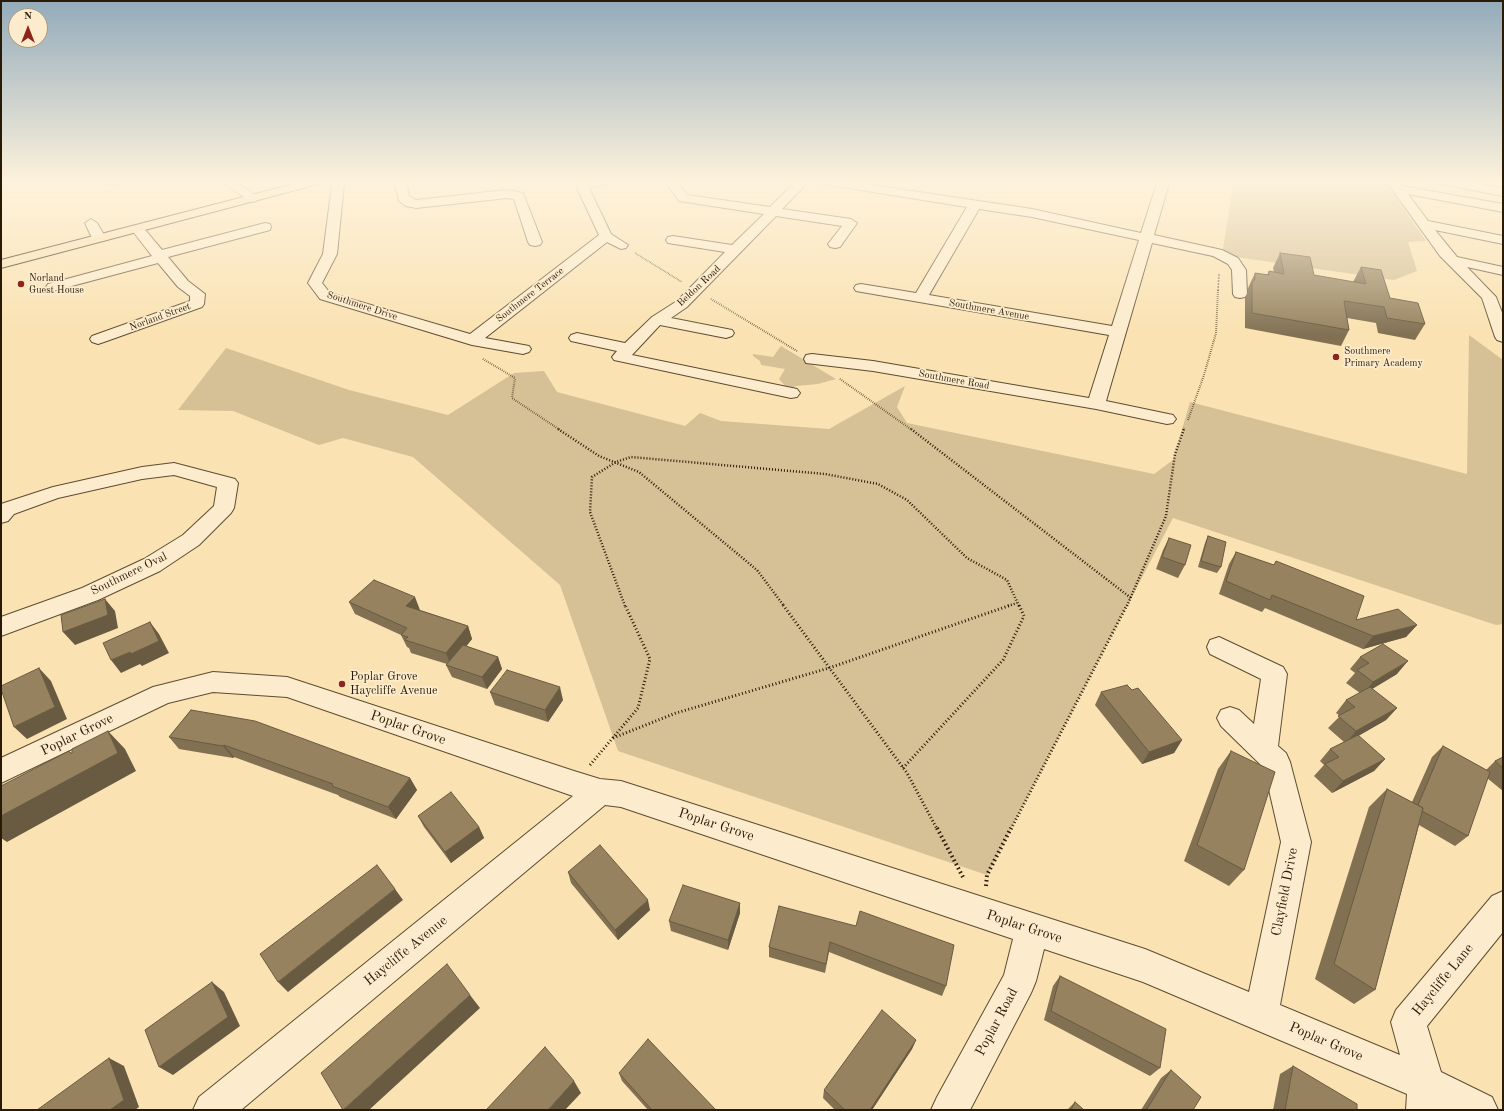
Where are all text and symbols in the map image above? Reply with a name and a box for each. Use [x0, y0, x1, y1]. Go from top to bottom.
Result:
north arrow [8, 8, 48, 48]
text: N [24, 11, 32, 22]
street label: Beldon Road [675, 263, 723, 309]
street label: Southmere Terrace [494, 265, 566, 325]
place label: Norland Guest House [29, 272, 84, 296]
marker: Norland Guest House [16, 279, 26, 289]
street label: Southmere Drive [325, 289, 399, 323]
street label: Southmere Avenue [948, 297, 1030, 323]
street label: Norland Street [128, 300, 192, 334]
place label: Southmere Primary Academy [1344, 345, 1423, 368]
marker: Southmere Primary Academy [1331, 352, 1341, 362]
street label: Southmere Road [918, 368, 990, 392]
street label: Southmere Oval [89, 549, 169, 599]
place label: Poplar Grove Haycliffe Avenue [350, 670, 438, 698]
marker: Poplar Grove Haycliffe Avenue [337, 679, 347, 689]
street label: Poplar Grove [368, 707, 448, 749]
street label: Poplar Grove [38, 710, 116, 760]
street label: Poplar Grove [676, 805, 756, 845]
street label: Clayfield Drive [1268, 846, 1302, 938]
street label: Poplar Grove [984, 907, 1064, 947]
street label: Haycliffe Avenue [361, 912, 451, 990]
street label: Haycliffe Lane [1409, 941, 1477, 1019]
street label: Poplar Road [972, 985, 1022, 1059]
street label: Poplar Grove [1286, 1019, 1366, 1065]

